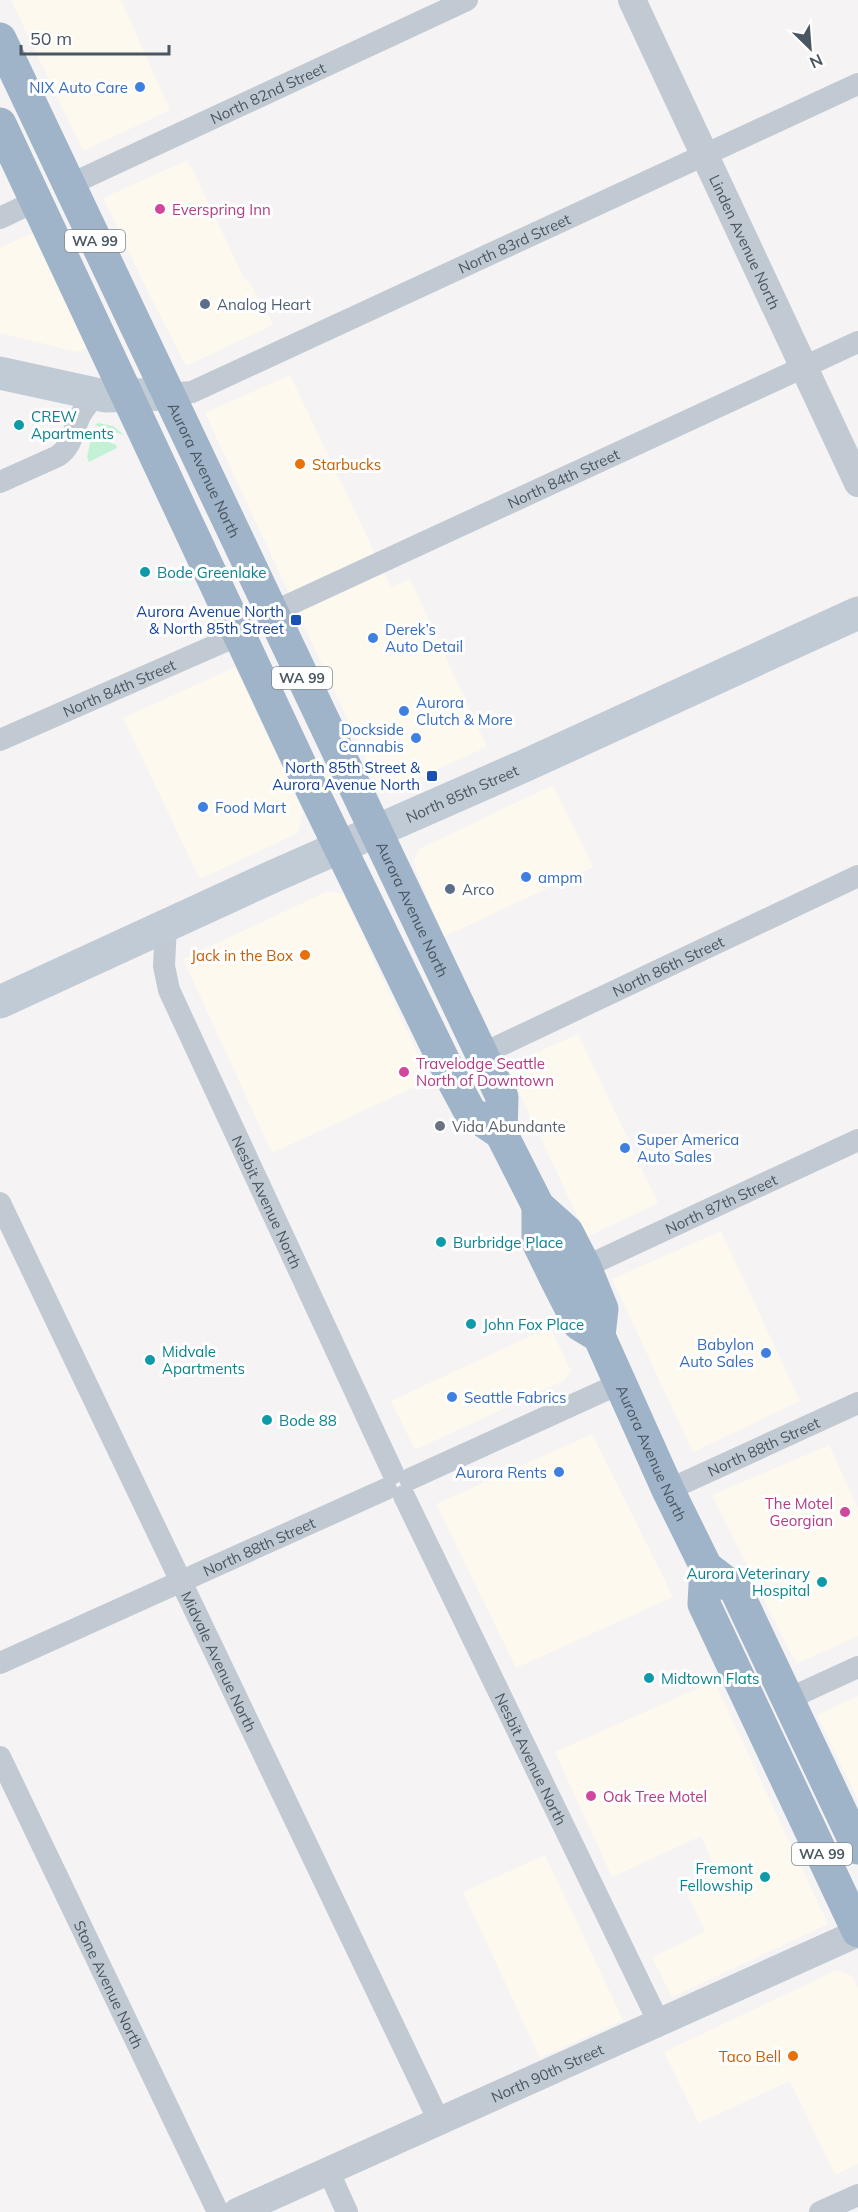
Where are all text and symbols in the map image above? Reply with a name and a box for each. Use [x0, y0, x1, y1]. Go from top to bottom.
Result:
scale bar [21, 18, 170, 56]
north arrow [780, 18, 840, 78]
text: 50 m [30, 27, 72, 50]
text: N [807, 50, 826, 73]
street label: North 82nd Street [207, 58, 328, 128]
place label: NIX Auto Care [29, 78, 128, 97]
marker: NIX Auto Care [133, 80, 147, 94]
street label: Linden Avenue North [706, 172, 785, 312]
place label: Everspring Inn [172, 200, 271, 219]
marker: Everspring Inn [153, 202, 167, 216]
street label: North 83rd Street [455, 209, 573, 277]
road number: WA 99 [65, 230, 125, 252]
place label: Analog Heart [217, 295, 311, 314]
marker: Analog Heart [198, 297, 212, 311]
street label: Aurora Avenue North [164, 399, 245, 541]
place label: CREW Apartments [31, 407, 114, 443]
marker: CREW Apartments [12, 418, 26, 432]
street label: North 84th Street [504, 444, 622, 512]
place label: Starbucks [312, 455, 381, 474]
marker: Starbucks [293, 457, 307, 471]
place label: Bode Greenlake [157, 563, 267, 582]
marker: Bode Greenlake [138, 565, 152, 579]
place label: Aurora Avenue North & North 85th Street [136, 602, 284, 638]
marker: Aurora Avenue North & North 85th Street [289, 613, 303, 627]
place label: Derek’s Auto Detail [385, 620, 463, 656]
marker: Derek’s Auto Detail [366, 631, 380, 645]
street label: North 84th Street [60, 655, 178, 721]
road number: WA 99 [272, 667, 332, 689]
place label: Aurora Clutch & More [416, 693, 513, 729]
marker: Aurora Clutch & More [397, 704, 411, 718]
place label: Dockside Cannabis [338, 720, 404, 756]
marker: Dockside Cannabis [409, 731, 423, 745]
place label: North 85th Street & Aurora Avenue North [272, 758, 421, 794]
street label: North 85th Street [403, 760, 521, 826]
marker: North 85th Street & Aurora Avenue North [425, 769, 439, 783]
place label: Food Mart [215, 798, 286, 817]
marker: Food Mart [196, 800, 210, 814]
street label: Aurora Avenue North [373, 838, 453, 980]
place label: ampm [538, 868, 582, 887]
marker: ampm [519, 870, 533, 884]
place label: Arco [462, 880, 494, 899]
marker: Arco [443, 882, 457, 896]
street label: North 86th Street [609, 931, 727, 1000]
place label: Jack in the Box [191, 946, 293, 965]
marker: Jack in the Box [298, 948, 312, 962]
place label: Travelodge Seattle North of Downtown [416, 1054, 554, 1090]
marker: Travelodge Seattle North of Downtown [397, 1065, 411, 1079]
place label: Vida Abundante [452, 1117, 566, 1136]
marker: Vida Abundante [433, 1119, 447, 1133]
place label: Super America Auto Sales [637, 1130, 739, 1166]
street label: Nesbit Avenue North [228, 1132, 306, 1271]
marker: Super America Auto Sales [618, 1141, 632, 1155]
street label: North 87th Street [662, 1170, 780, 1238]
place label: Burbridge Place [453, 1233, 563, 1252]
marker: Burbridge Place [434, 1235, 448, 1249]
place label: John Fox Place [483, 1315, 584, 1334]
marker: John Fox Place [464, 1317, 478, 1331]
place label: Babylon Auto Sales [679, 1335, 754, 1371]
place label: Midvale Apartments [162, 1342, 245, 1378]
marker: Babylon Auto Sales [759, 1346, 773, 1360]
marker: Midvale Apartments [143, 1353, 157, 1367]
street label: Aurora Avenue North [613, 1382, 691, 1524]
place label: Seattle Fabrics [464, 1388, 566, 1407]
marker: Seattle Fabrics [445, 1390, 459, 1404]
place label: Bode 88 [279, 1411, 337, 1430]
street label: North 88th Street [704, 1412, 823, 1480]
marker: Bode 88 [260, 1413, 274, 1427]
place label: Aurora Rents [455, 1463, 547, 1482]
marker: Aurora Rents [552, 1465, 566, 1479]
place label: The Motel Georgian [765, 1494, 833, 1530]
marker: The Motel Georgian [838, 1505, 852, 1519]
street label: North 88th Street [200, 1513, 318, 1580]
place label: Aurora Veterinary Hospital [686, 1564, 810, 1600]
marker: Aurora Veterinary Hospital [815, 1575, 829, 1589]
street label: Midvale Avenue North [177, 1588, 261, 1735]
place label: Midtown Flats [661, 1669, 760, 1688]
marker: Midtown Flats [642, 1671, 656, 1685]
street label: Nesbit Avenue North [491, 1690, 571, 1828]
place label: Oak Tree Motel [603, 1787, 707, 1806]
marker: Oak Tree Motel [584, 1789, 598, 1803]
road number: WA 99 [792, 1843, 852, 1865]
place label: Fremont Fellowship [679, 1859, 753, 1895]
marker: Fremont Fellowship [758, 1870, 772, 1884]
street label: Stone Avenue North [70, 1917, 148, 2051]
street label: North 90th Street [488, 2039, 606, 2106]
place label: Taco Bell [719, 2047, 781, 2066]
marker: Taco Bell [786, 2049, 800, 2063]

